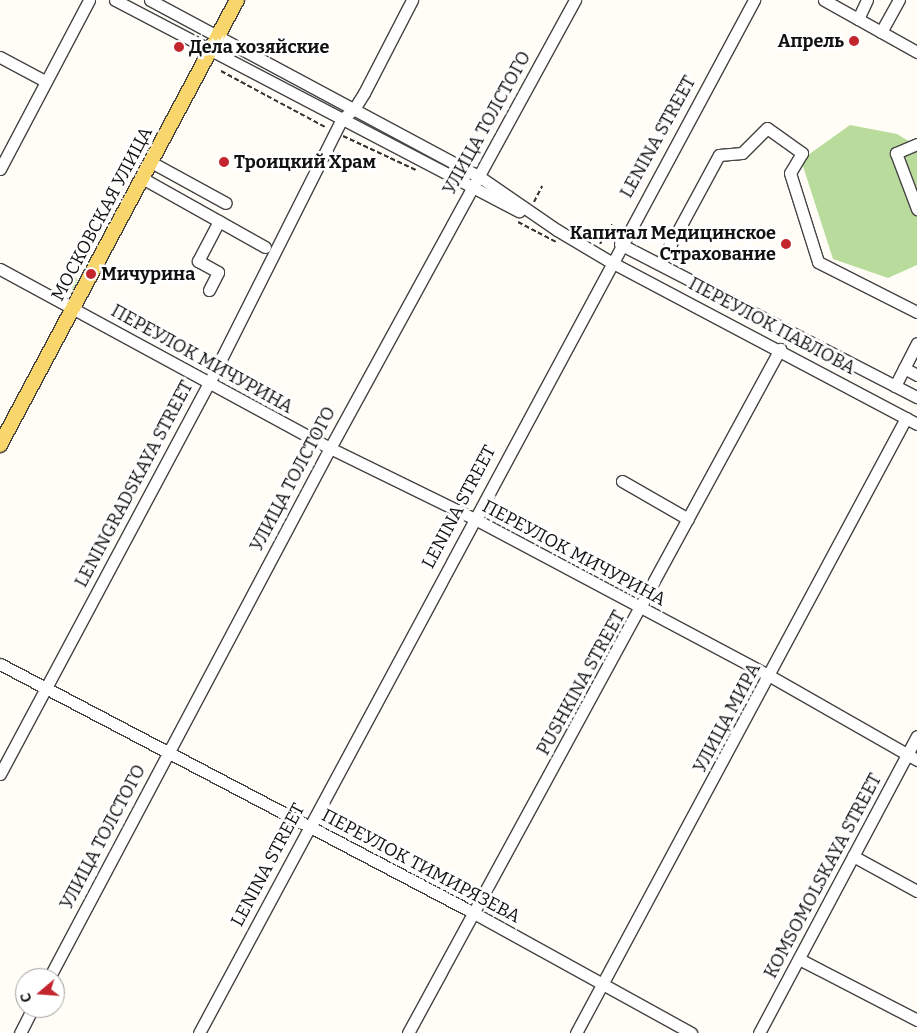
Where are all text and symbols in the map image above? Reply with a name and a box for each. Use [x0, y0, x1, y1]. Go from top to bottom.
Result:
place label: Апрель [778, 30, 844, 52]
marker: Апрель [848, 35, 860, 47]
place label: Дела хозяйские [189, 36, 329, 58]
marker: Дела хозяйские [173, 41, 185, 53]
street label: УЛИЦА ТОЛСТОГО [439, 47, 535, 199]
street label: LENINA STREET [616, 72, 700, 202]
street label: МОСКОВСКАЯ УЛИЦА [47, 123, 157, 305]
place label: Троицкий Храм [234, 151, 376, 173]
marker: Троицкий Храм [218, 156, 230, 168]
place label: Капитал Медицинское Страхование [570, 223, 776, 266]
marker: Капитал Медицинское Страхование [780, 238, 792, 250]
place label: Мичурина [101, 263, 195, 285]
marker: Мичурина [85, 268, 97, 280]
street label: ПЕРЕУЛОК ПАВЛОВА [685, 273, 859, 379]
street label: ПЕРЕУЛОК МИЧУРИНА [107, 300, 297, 418]
street label: LENINGRADSKAYA STREET [70, 377, 198, 591]
street label: УЛИЦА ТОЛСТОГО [246, 403, 340, 555]
street label: LENINA STREET [418, 442, 500, 572]
street label: ПЕРЕУЛОК МИЧУРИНА [479, 495, 669, 611]
street label: PUSHKINA STREET [532, 607, 630, 759]
street label: УЛИЦА МИРА [689, 659, 765, 777]
street label: УЛИЦА ТОЛСТОГО [56, 761, 150, 913]
street label: KOMSOMOLSKAYA STREET [760, 770, 886, 982]
street label: LENINA STREET [227, 800, 309, 930]
street label: ПЕРЕУЛОК ТИМИРЯЗЕВА [318, 804, 524, 928]
north arrow [15, 968, 65, 1018]
text: С [17, 991, 36, 1004]

